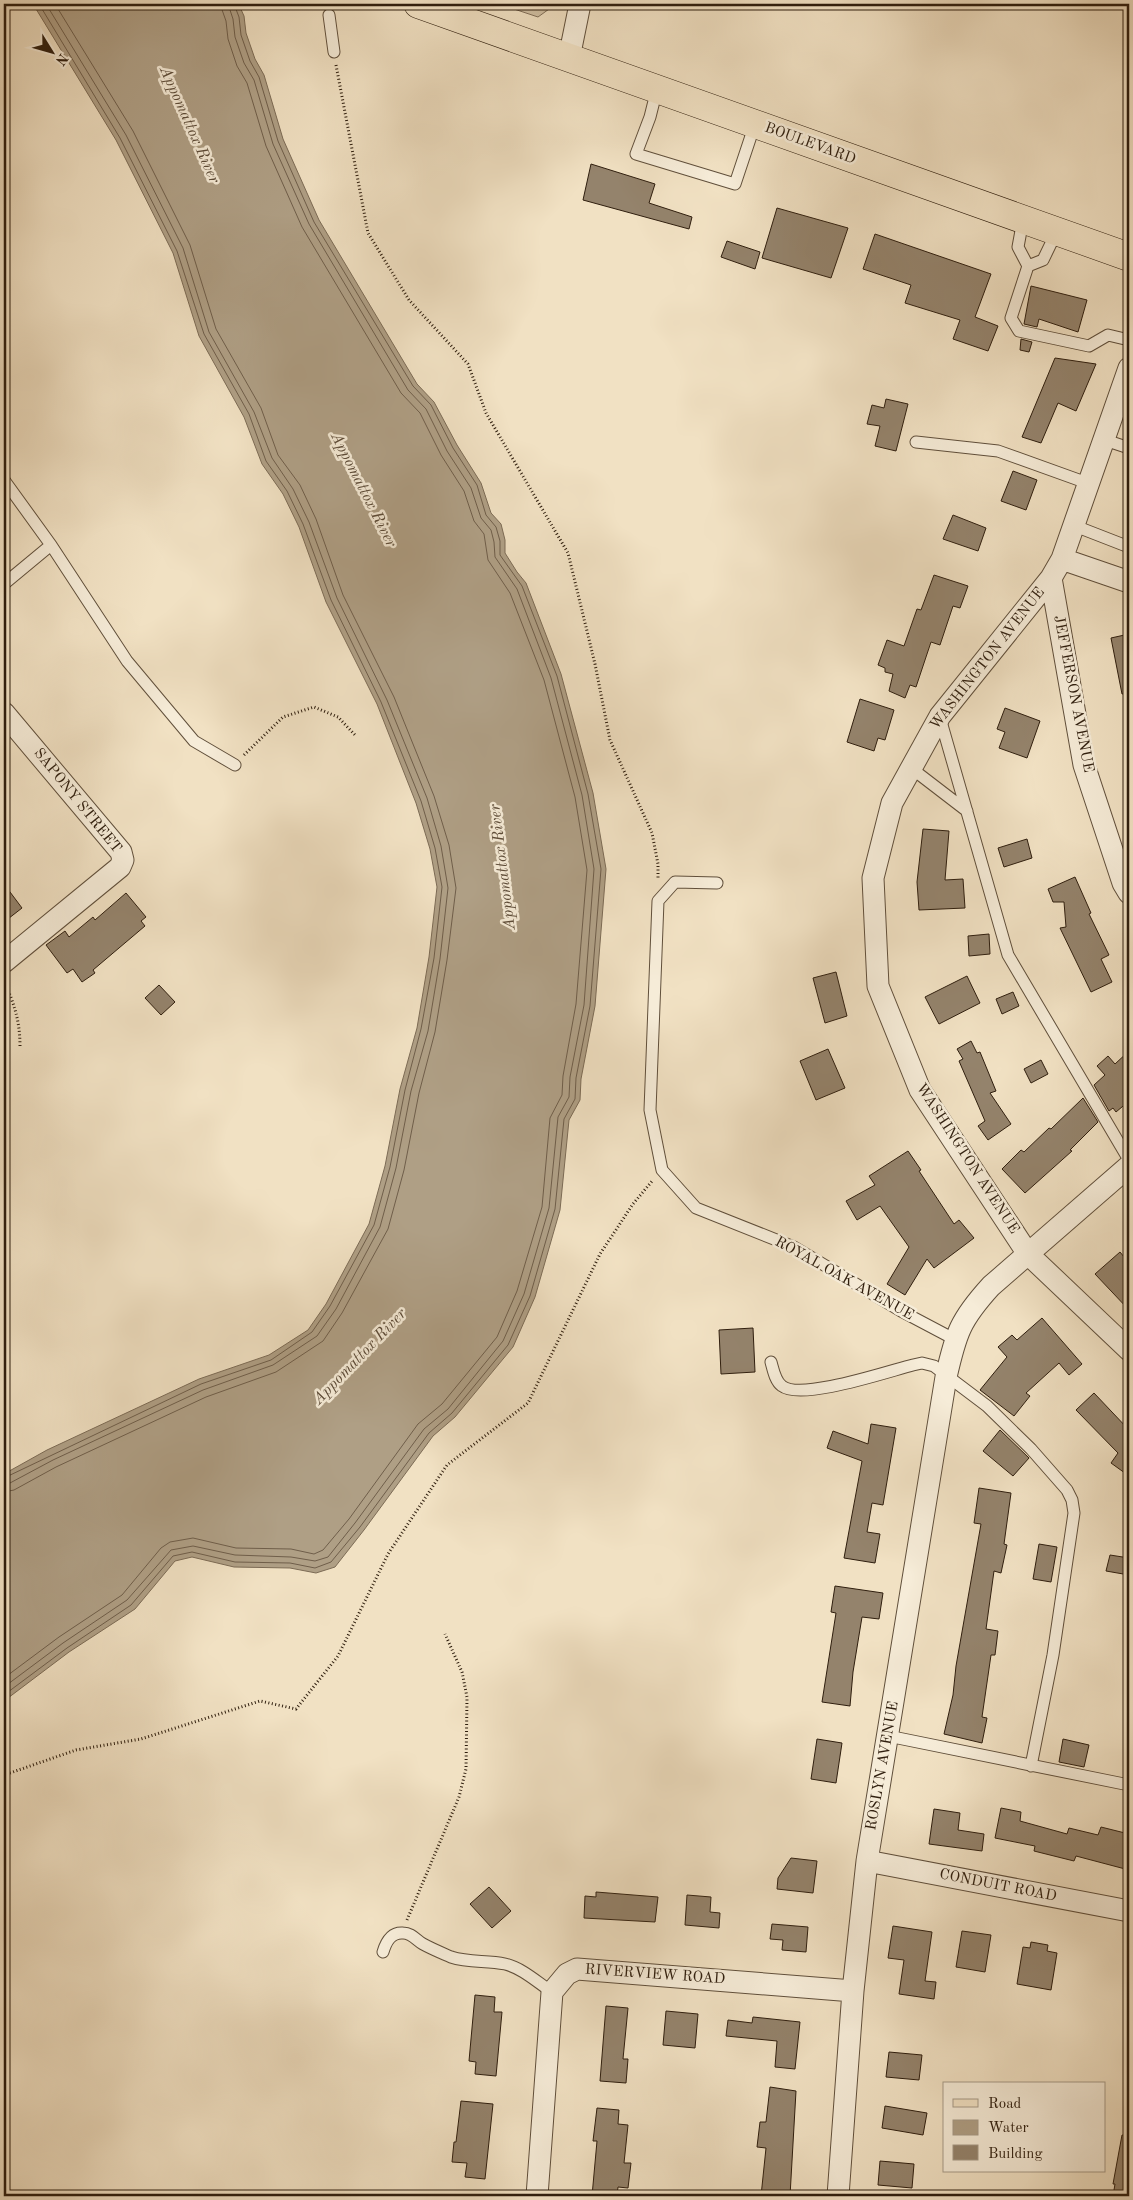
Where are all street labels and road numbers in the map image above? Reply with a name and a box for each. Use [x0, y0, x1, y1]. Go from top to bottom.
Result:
street label: BOULEVARD [762, 121, 858, 167]
street label: WASHINGTON AVENUE [928, 585, 1048, 733]
street label: JEFFERSON AVENUE [1050, 614, 1096, 774]
street label: SAPONY STREET [30, 746, 124, 856]
street label: WASHINGTON AVENUE [913, 1081, 1021, 1237]
street label: ROYAL OAK AVENUE [772, 1235, 916, 1323]
street label: ROSLYN AVENUE [864, 1700, 902, 1832]
street label: CONDUIT ROAD [938, 1867, 1058, 1905]
street label: RIVERVIEW ROAD [584, 1963, 726, 1987]

